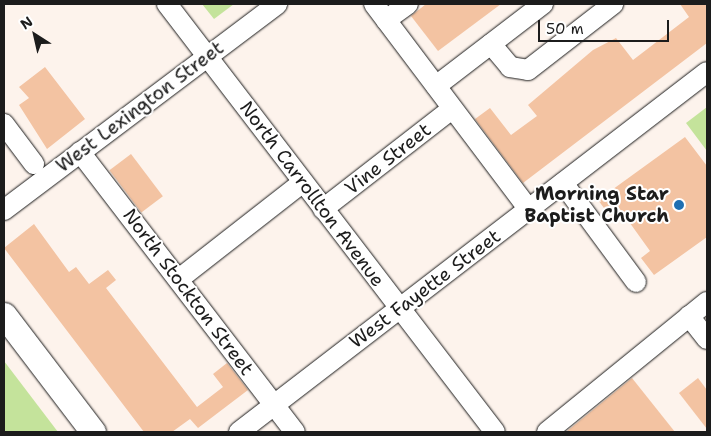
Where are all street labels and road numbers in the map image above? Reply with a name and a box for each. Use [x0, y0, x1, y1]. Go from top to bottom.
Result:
street label: West Lexington Street [52, 37, 228, 177]
street label: North Carrollton Avenue [235, 97, 389, 291]
street label: Vine Street [341, 118, 435, 200]
street label: North Stockton Street [118, 204, 258, 380]
street label: West Fayette Street [345, 225, 505, 353]

